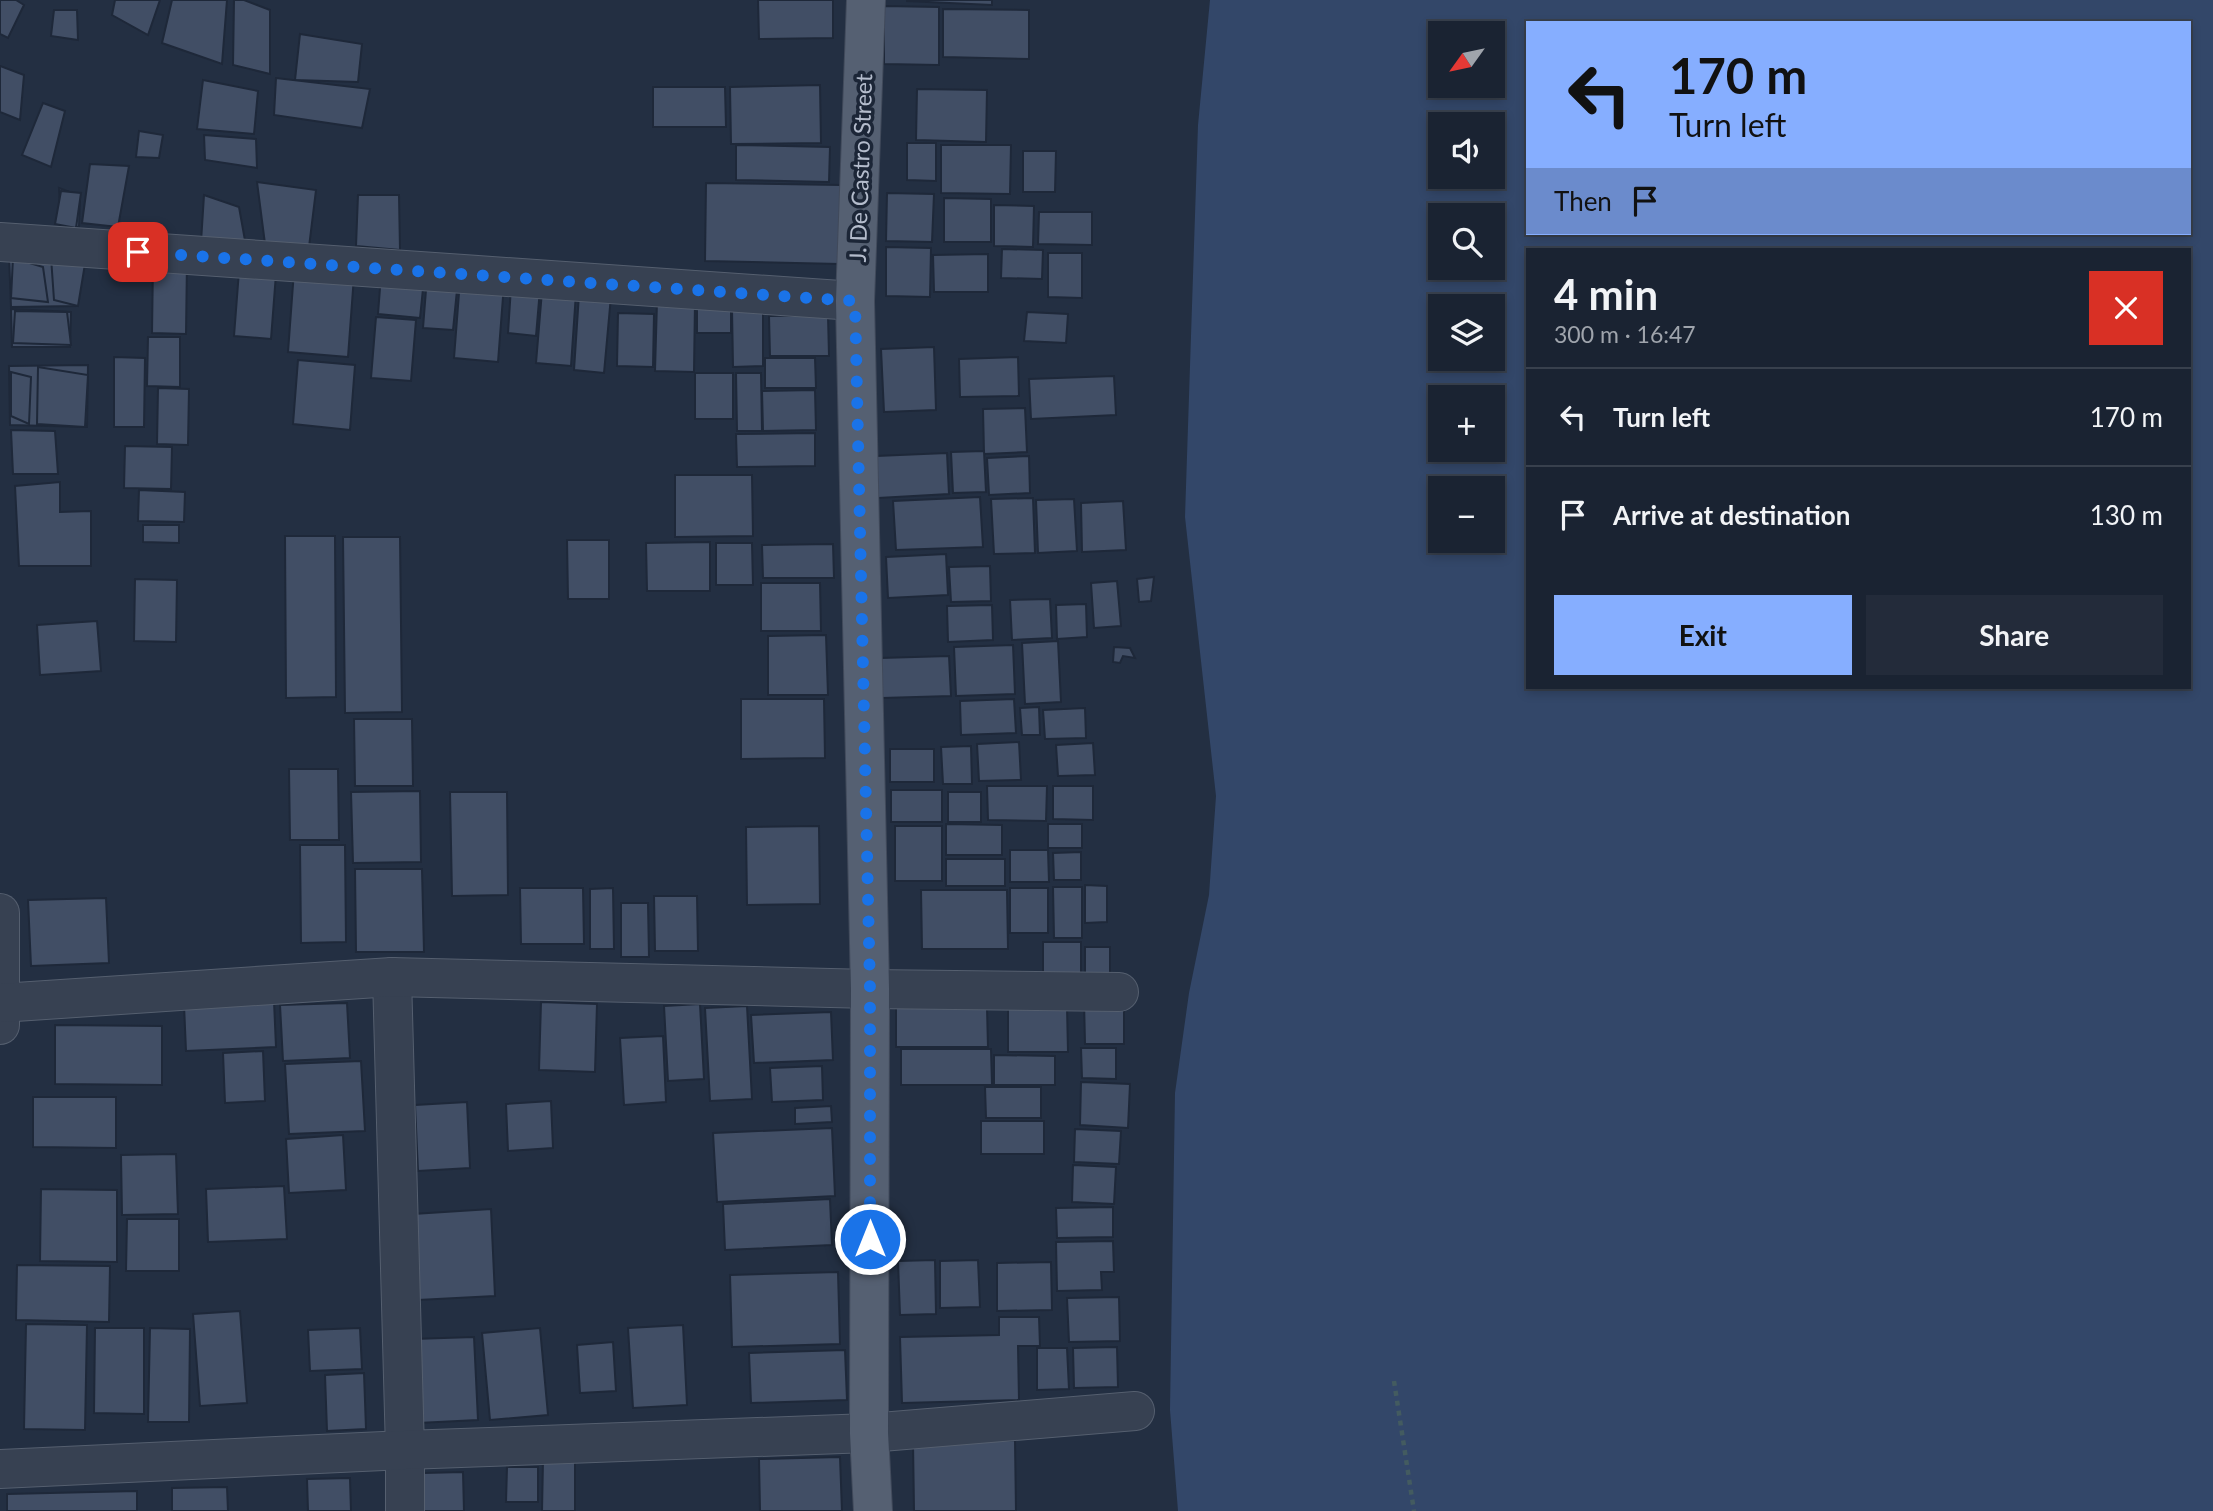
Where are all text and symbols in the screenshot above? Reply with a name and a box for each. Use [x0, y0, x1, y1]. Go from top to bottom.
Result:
north arrow [1428, 21, 1505, 98]
map controls [1428, 21, 1505, 553]
text: 170 m [1669, 46, 1807, 104]
icon: left [1554, 49, 1645, 140]
street label: J. De Castro Street [843, 73, 877, 263]
text: Turn left [1669, 105, 1786, 144]
button: sound [1428, 112, 1505, 189]
icon: arrive [1626, 182, 1664, 220]
text: Then [1554, 185, 1612, 217]
button: search [1428, 203, 1505, 280]
pin [108, 222, 168, 282]
icon: arrive [119, 233, 157, 271]
text: 4 min [1554, 269, 1658, 319]
button: close [2089, 271, 2163, 345]
button: layers [1428, 294, 1505, 371]
text: 300 m · 16:47 [1554, 320, 1696, 348]
button: + [1428, 385, 1505, 462]
icon: left [1554, 398, 1592, 436]
text: Turn left [1613, 401, 1710, 433]
text: 170 m [2090, 401, 2163, 433]
button: − [1428, 476, 1505, 553]
icon: arrive [1554, 496, 1592, 534]
text: Arrive at destination [1613, 499, 1850, 531]
text: 130 m [2090, 499, 2163, 531]
button: Exit [1554, 595, 1852, 675]
button: Share [1866, 595, 2163, 675]
position arrow [833, 1202, 907, 1276]

